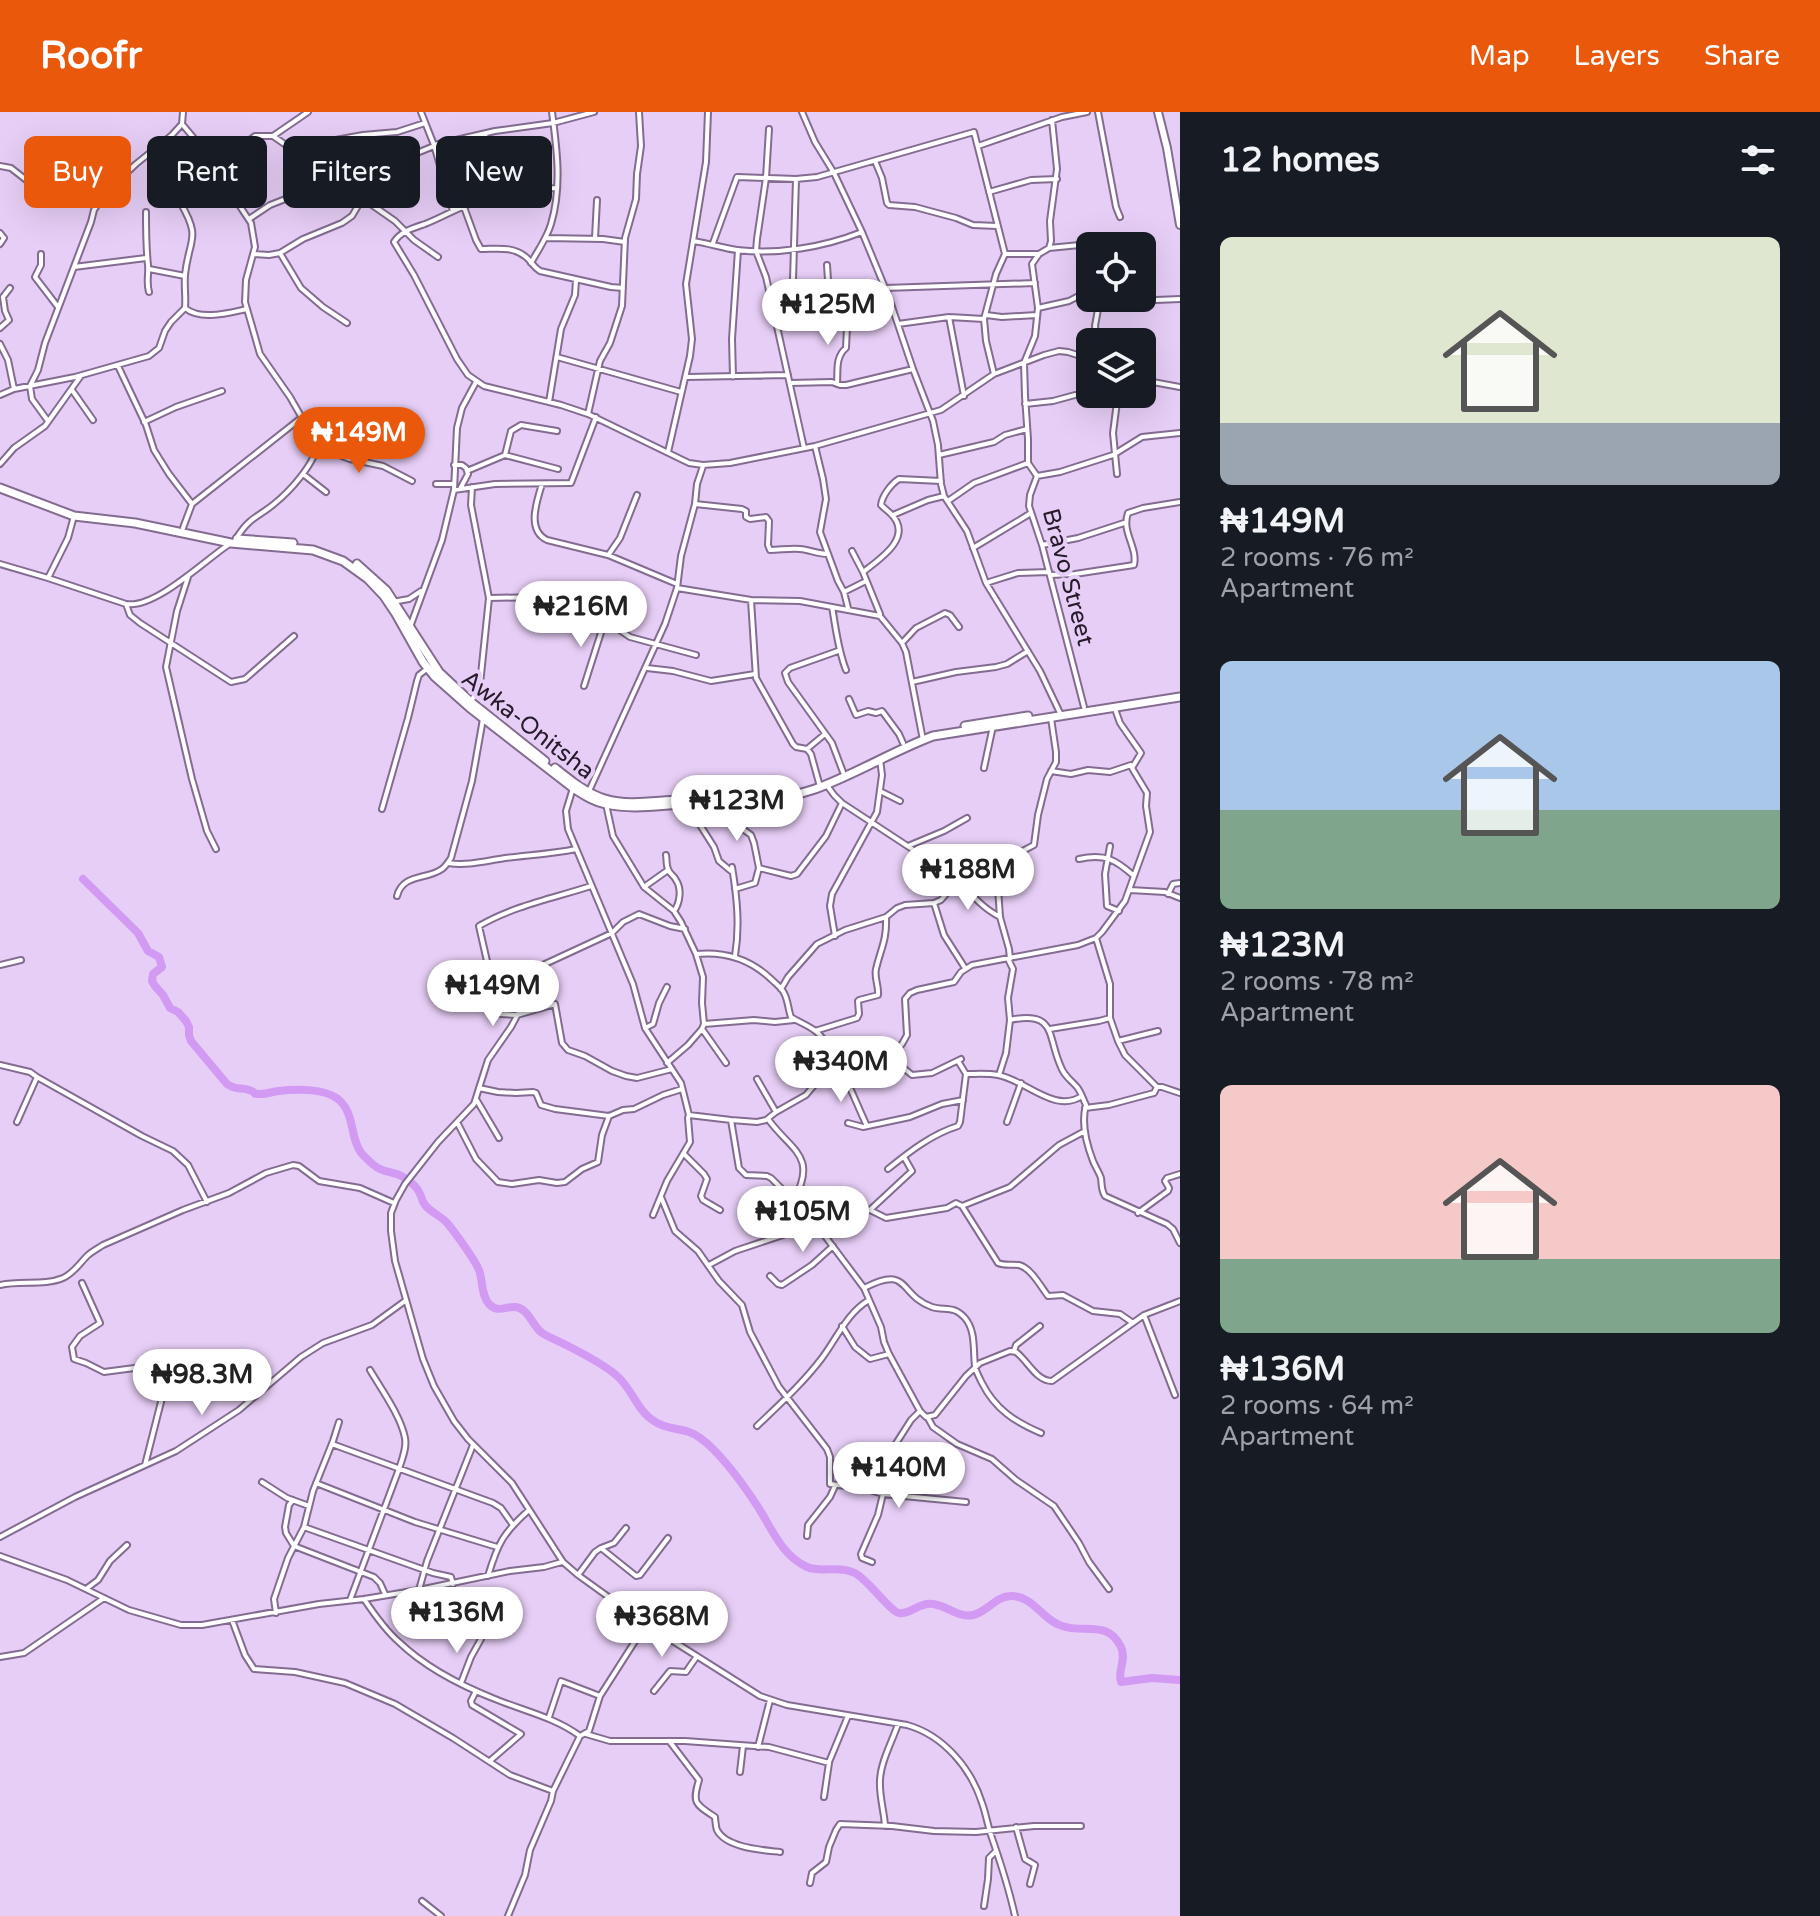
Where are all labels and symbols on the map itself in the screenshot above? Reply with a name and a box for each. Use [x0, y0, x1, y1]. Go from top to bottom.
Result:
pin: ₦125M [772, 279, 884, 347]
pin: ₦149M [303, 407, 415, 475]
street label: Bravo Street [1036, 505, 1100, 649]
pin: ₦216M [525, 581, 637, 649]
street label: Awka-Onitsha [456, 664, 600, 786]
pin: ₦123M [681, 775, 793, 843]
pin: ₦188M [912, 844, 1024, 912]
pin: ₦149M [437, 960, 549, 1028]
pin: ₦340M [785, 1036, 897, 1104]
pin: ₦105M [747, 1186, 859, 1254]
pin: ₦98.3M [137, 1349, 267, 1417]
pin: ₦140M [843, 1442, 955, 1510]
pin: ₦136M [401, 1587, 513, 1655]
pin: ₦368M [606, 1591, 718, 1659]

